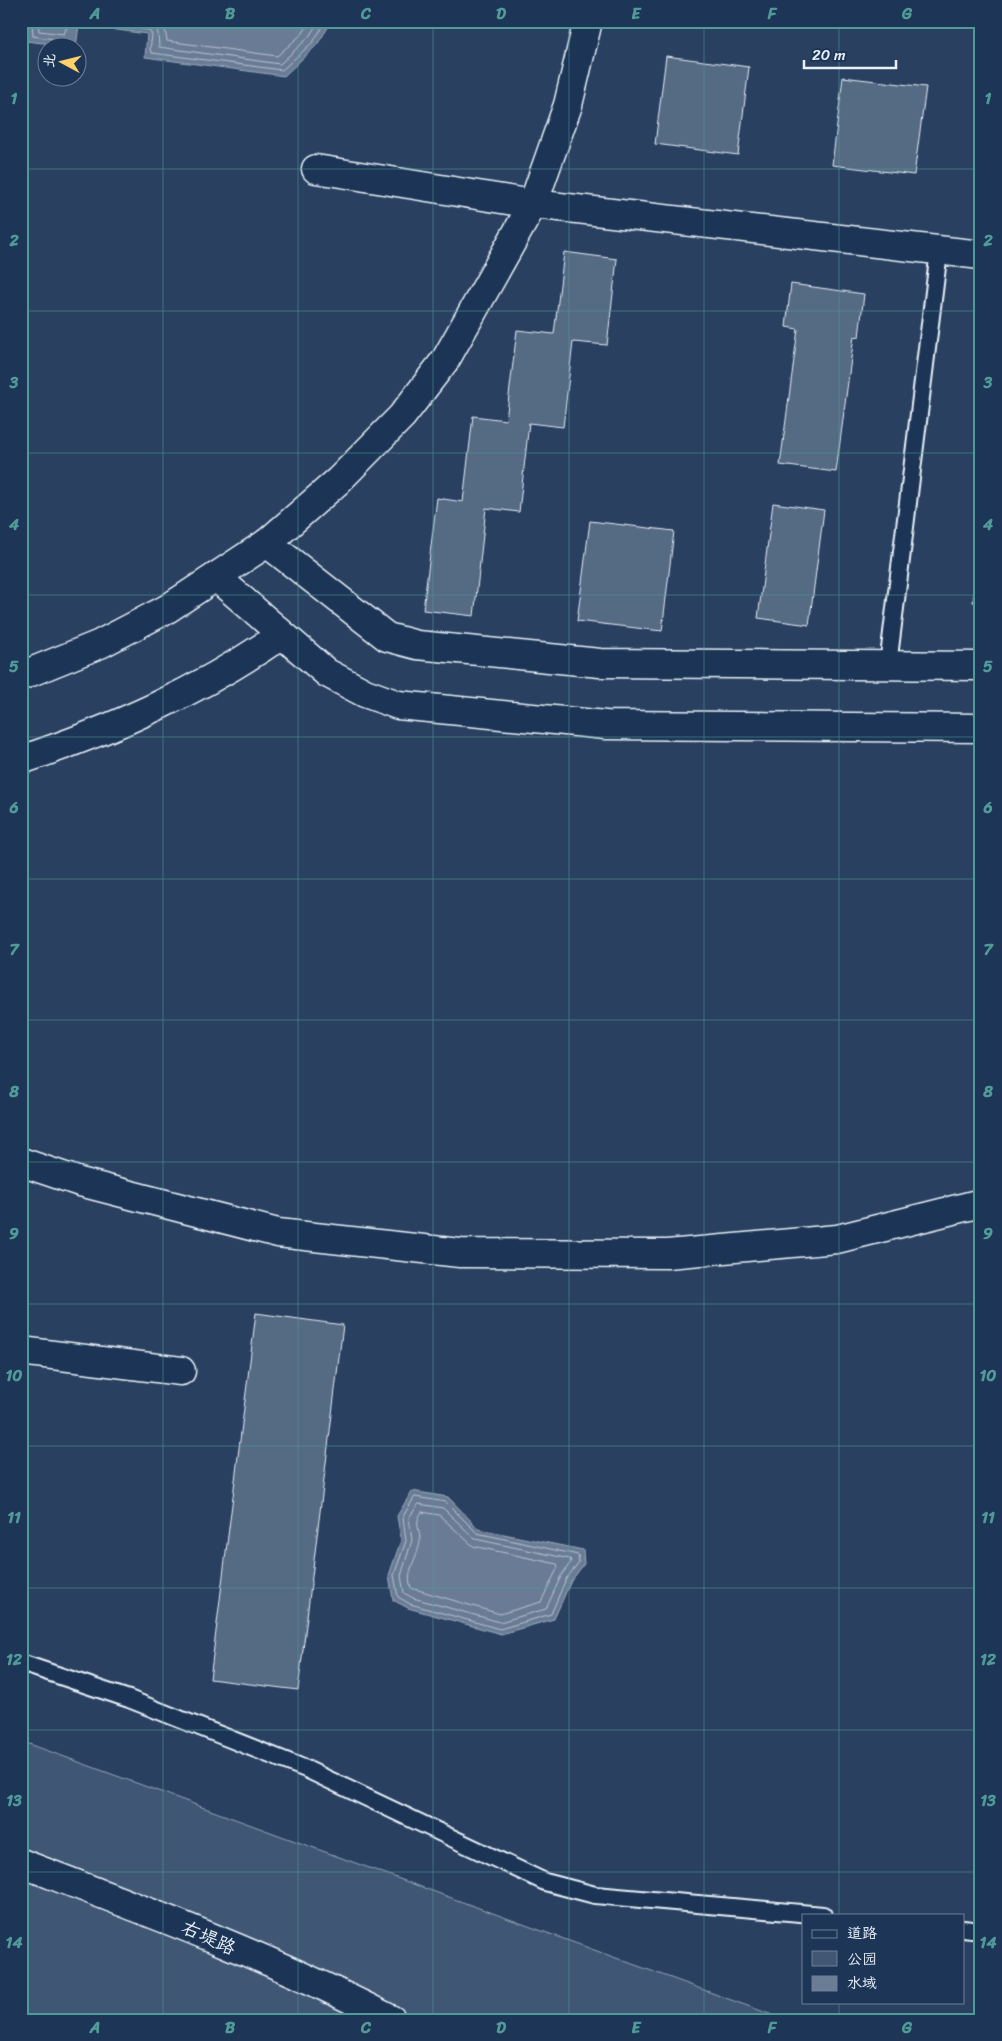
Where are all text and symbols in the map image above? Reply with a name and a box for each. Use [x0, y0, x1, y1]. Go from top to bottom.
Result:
text: A [89, 0, 100, 28]
text: B [225, 0, 236, 28]
text: C [360, 0, 372, 28]
text: D [496, 0, 506, 28]
text: E [632, 0, 642, 28]
text: F [767, 0, 778, 28]
text: G [901, 0, 913, 28]
north arrow [38, 38, 88, 88]
scale bar [804, 38, 897, 70]
text: 20 m [812, 42, 846, 68]
text: 北 [36, 52, 63, 69]
text: 1 [11, 84, 18, 113]
text: 1 [985, 84, 992, 113]
text: 2 [8, 226, 19, 255]
text: 2 [982, 226, 993, 255]
text: 3 [9, 368, 19, 397]
text: 3 [983, 368, 993, 397]
text: 4 [8, 510, 19, 539]
text: 4 [982, 510, 993, 539]
text: 5 [9, 652, 19, 681]
text: 5 [983, 652, 993, 681]
text: 6 [8, 793, 19, 822]
text: 6 [982, 793, 993, 822]
text: 7 [9, 935, 20, 964]
text: 7 [983, 935, 994, 964]
text: 8 [8, 1077, 19, 1106]
text: 8 [982, 1077, 993, 1106]
text: 9 [9, 1219, 19, 1248]
text: 9 [983, 1219, 993, 1248]
text: 10 [6, 1361, 22, 1390]
text: 10 [980, 1361, 996, 1390]
text: 11 [7, 1503, 21, 1532]
text: 11 [981, 1503, 995, 1532]
text: 12 [6, 1645, 23, 1674]
text: 12 [980, 1645, 997, 1674]
text: 13 [6, 1786, 22, 1815]
text: 13 [980, 1786, 996, 1815]
street label: 右堤路 [176, 1911, 242, 1964]
legend [802, 1914, 964, 2004]
text: 道路 [847, 1920, 877, 1946]
text: 14 [6, 1928, 22, 1957]
text: 14 [980, 1928, 996, 1957]
text: 公园 [847, 1946, 877, 1972]
text: 水域 [847, 1970, 877, 1996]
text: A [89, 2013, 100, 2041]
text: B [225, 2013, 236, 2041]
text: C [360, 2013, 372, 2041]
text: D [496, 2013, 506, 2041]
text: E [632, 2013, 642, 2041]
text: F [767, 2013, 778, 2041]
text: G [901, 2013, 913, 2041]

